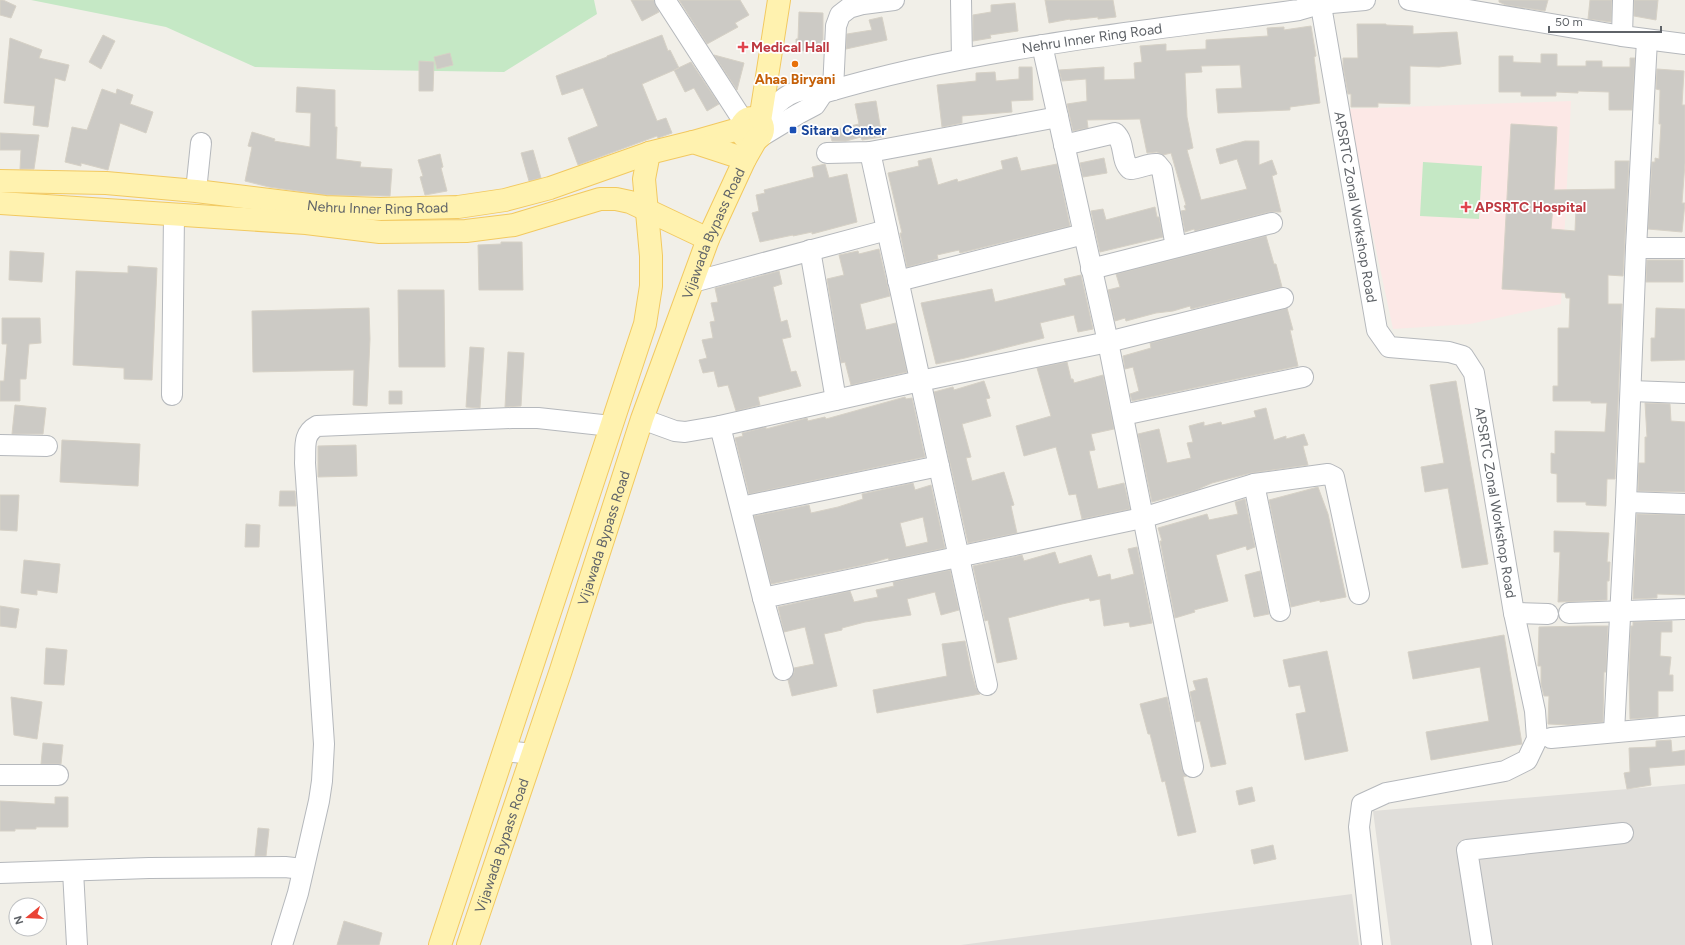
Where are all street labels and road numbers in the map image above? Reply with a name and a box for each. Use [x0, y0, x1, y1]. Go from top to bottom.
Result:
street label: Nehru Inner Ring Road [1021, 20, 1163, 57]
street label: APSRTC Zonal Workshop Road [1330, 110, 1380, 304]
street label: Vijawada Bypass Road [679, 165, 749, 301]
street label: Nehru Inner Ring Road [306, 197, 448, 218]
street label: APSRTC Zonal Workshop Road [1471, 406, 1519, 600]
street label: Vijawada Bypass Road [574, 469, 634, 608]
street label: Vijawada Bypass Road [472, 776, 533, 915]

